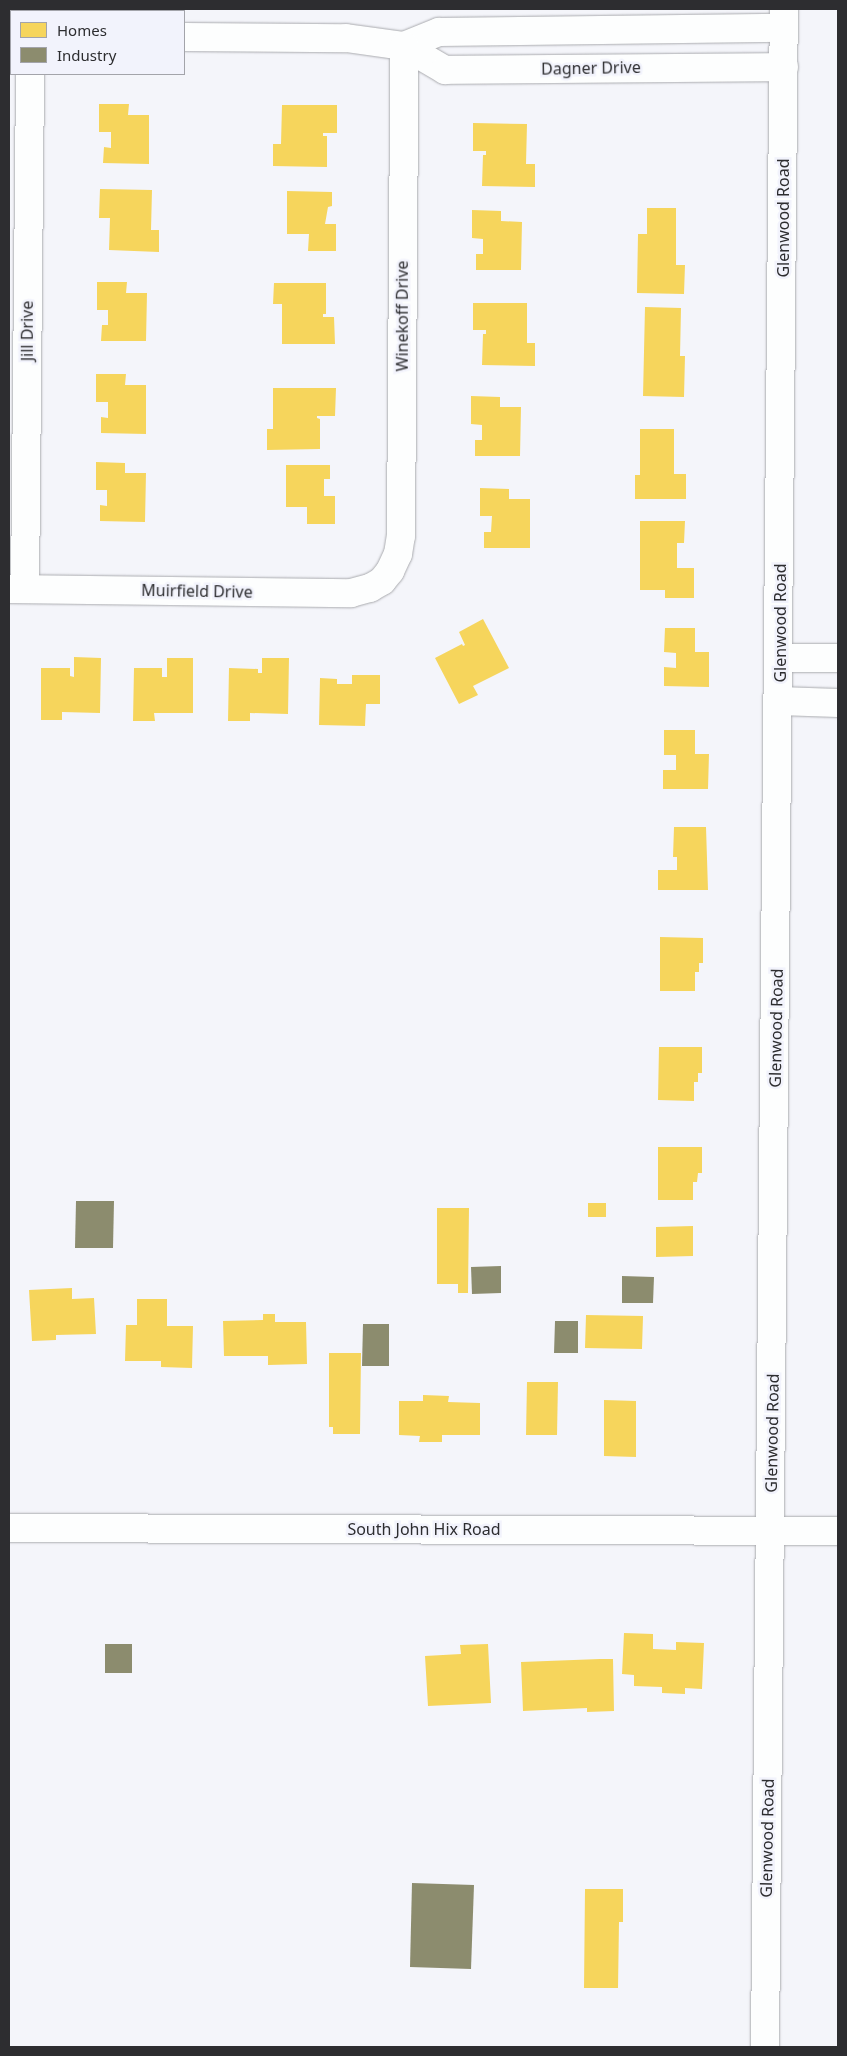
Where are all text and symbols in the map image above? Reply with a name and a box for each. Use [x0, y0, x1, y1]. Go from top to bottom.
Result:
legend [10, 10, 185, 75]
text: Homes [57, 20, 107, 40]
text: Industry [57, 45, 116, 65]
street label: Dagner Drive [541, 58, 641, 78]
street label: Glenwood Road [773, 158, 793, 278]
street label: Winekoff Drive [392, 261, 412, 371]
street label: Jill Drive [17, 301, 37, 361]
street label: Glenwood Road [770, 563, 790, 683]
street label: Muirfield Drive [141, 580, 253, 602]
street label: Glenwood Road [765, 968, 787, 1088]
street label: Glenwood Road [761, 1373, 783, 1493]
street label: South John Hix Road [347, 1519, 501, 1539]
street label: Glenwood Road [756, 1778, 778, 1898]

